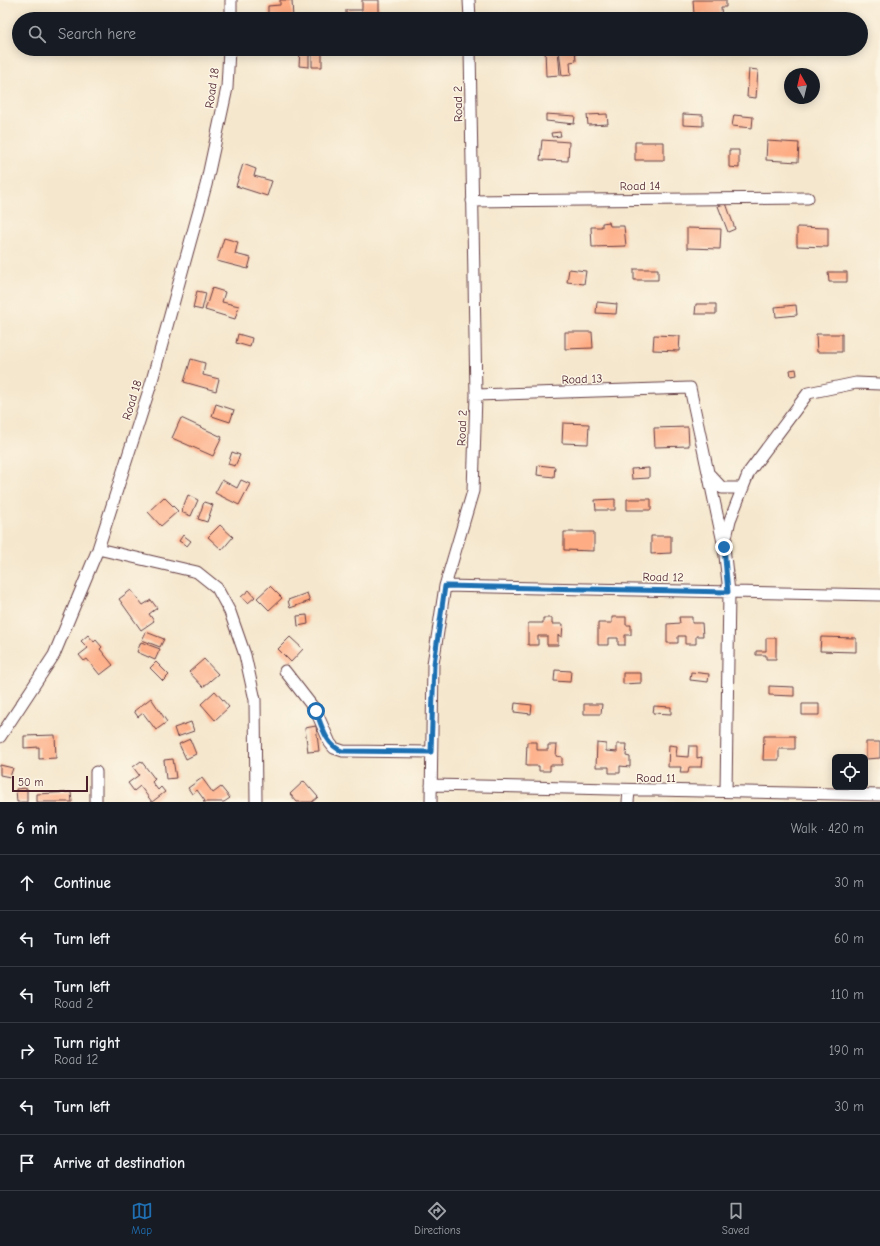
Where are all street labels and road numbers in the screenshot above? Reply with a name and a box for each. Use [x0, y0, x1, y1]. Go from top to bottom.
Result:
street label: Road 18 [202, 67, 222, 109]
street label: Road 2 [451, 86, 465, 122]
street label: Road 14 [620, 179, 661, 193]
street label: Road 13 [561, 371, 603, 387]
street label: Road 18 [119, 378, 145, 422]
street label: Road 2 [454, 410, 470, 446]
street label: Road 12 [642, 570, 684, 584]
street label: Road 11 [636, 771, 676, 785]

